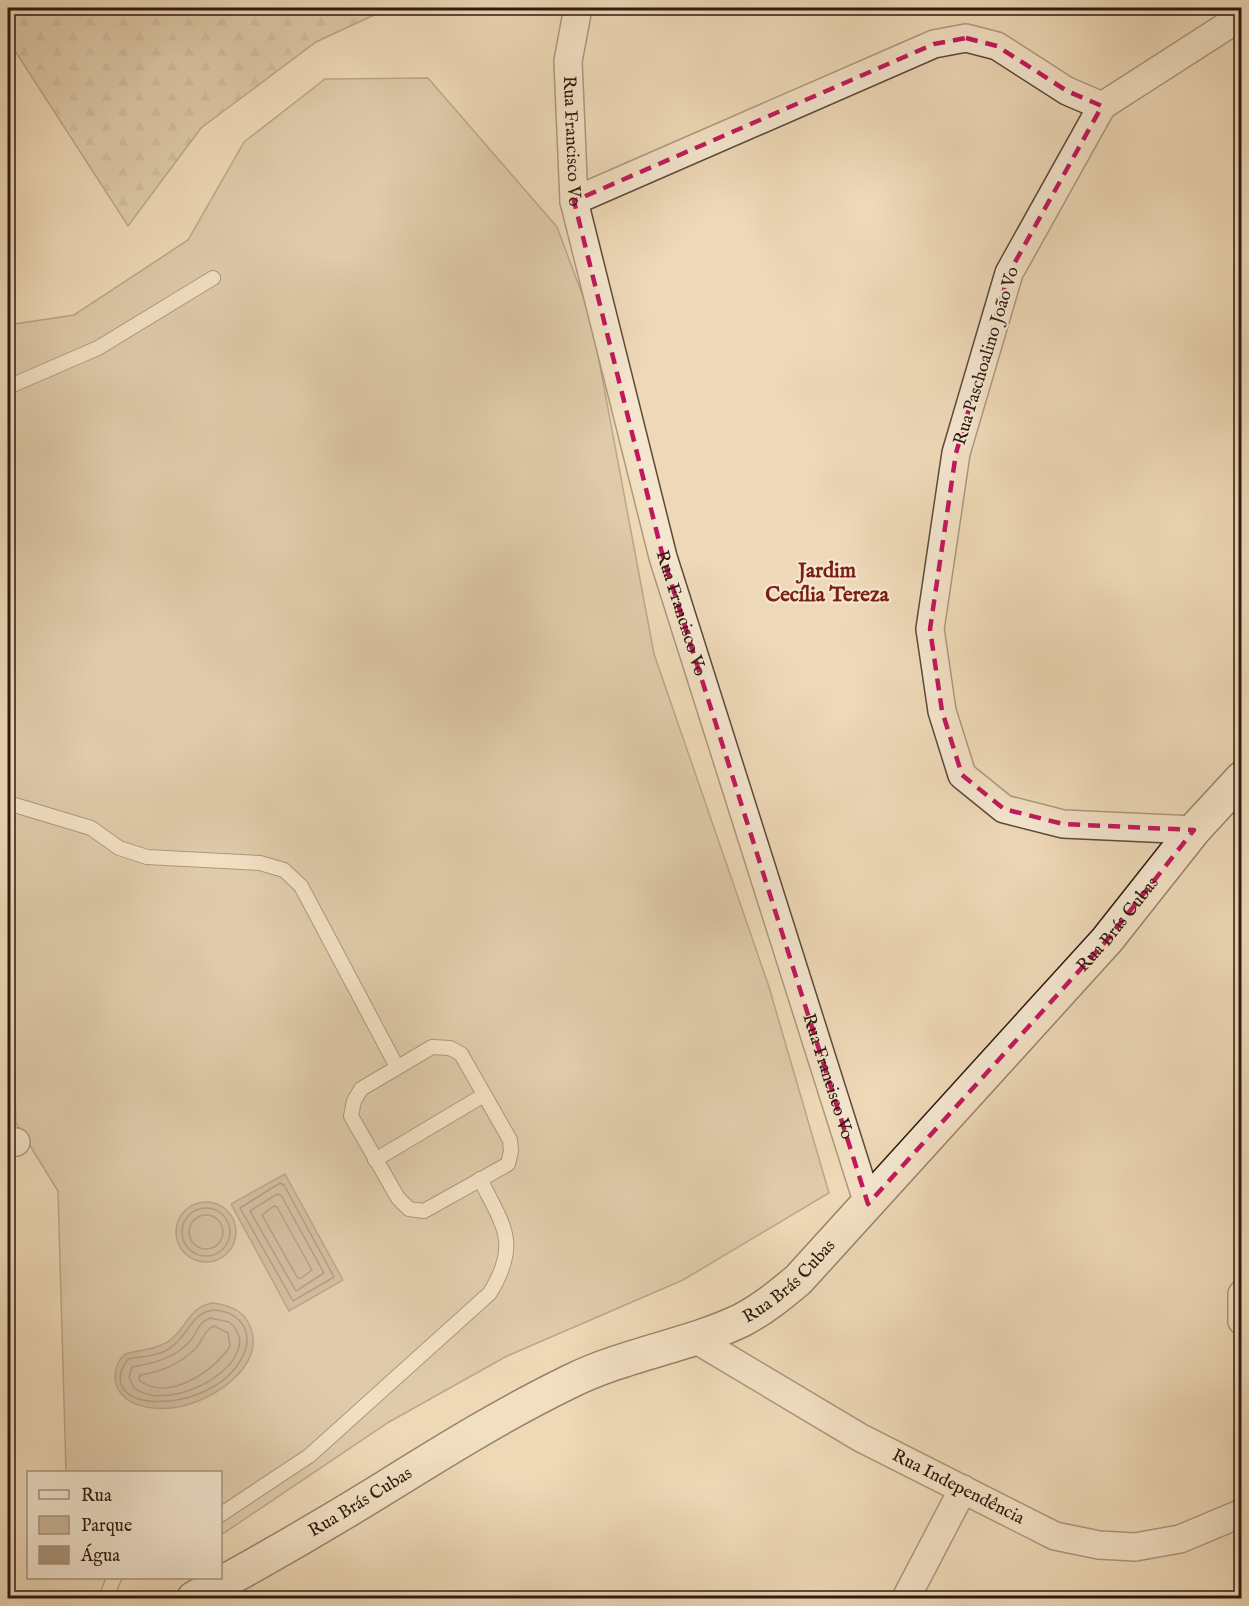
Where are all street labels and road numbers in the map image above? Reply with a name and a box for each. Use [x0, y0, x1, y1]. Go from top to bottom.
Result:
street label: Rua Francisco Vo [557, 75, 587, 209]
street label: Rua Paschoalino João Vo [949, 264, 1025, 448]
street label: Rua Francisco Vo [650, 547, 712, 679]
street label: Rua Brás Cubas [1072, 872, 1164, 977]
street label: Rua Francisco Vo [797, 1011, 858, 1143]
street label: Rua Brás Cubas [739, 1235, 841, 1329]
street label: Rua Independência [888, 1444, 1028, 1530]
street label: Rua Brás Cubas [304, 1462, 417, 1543]

